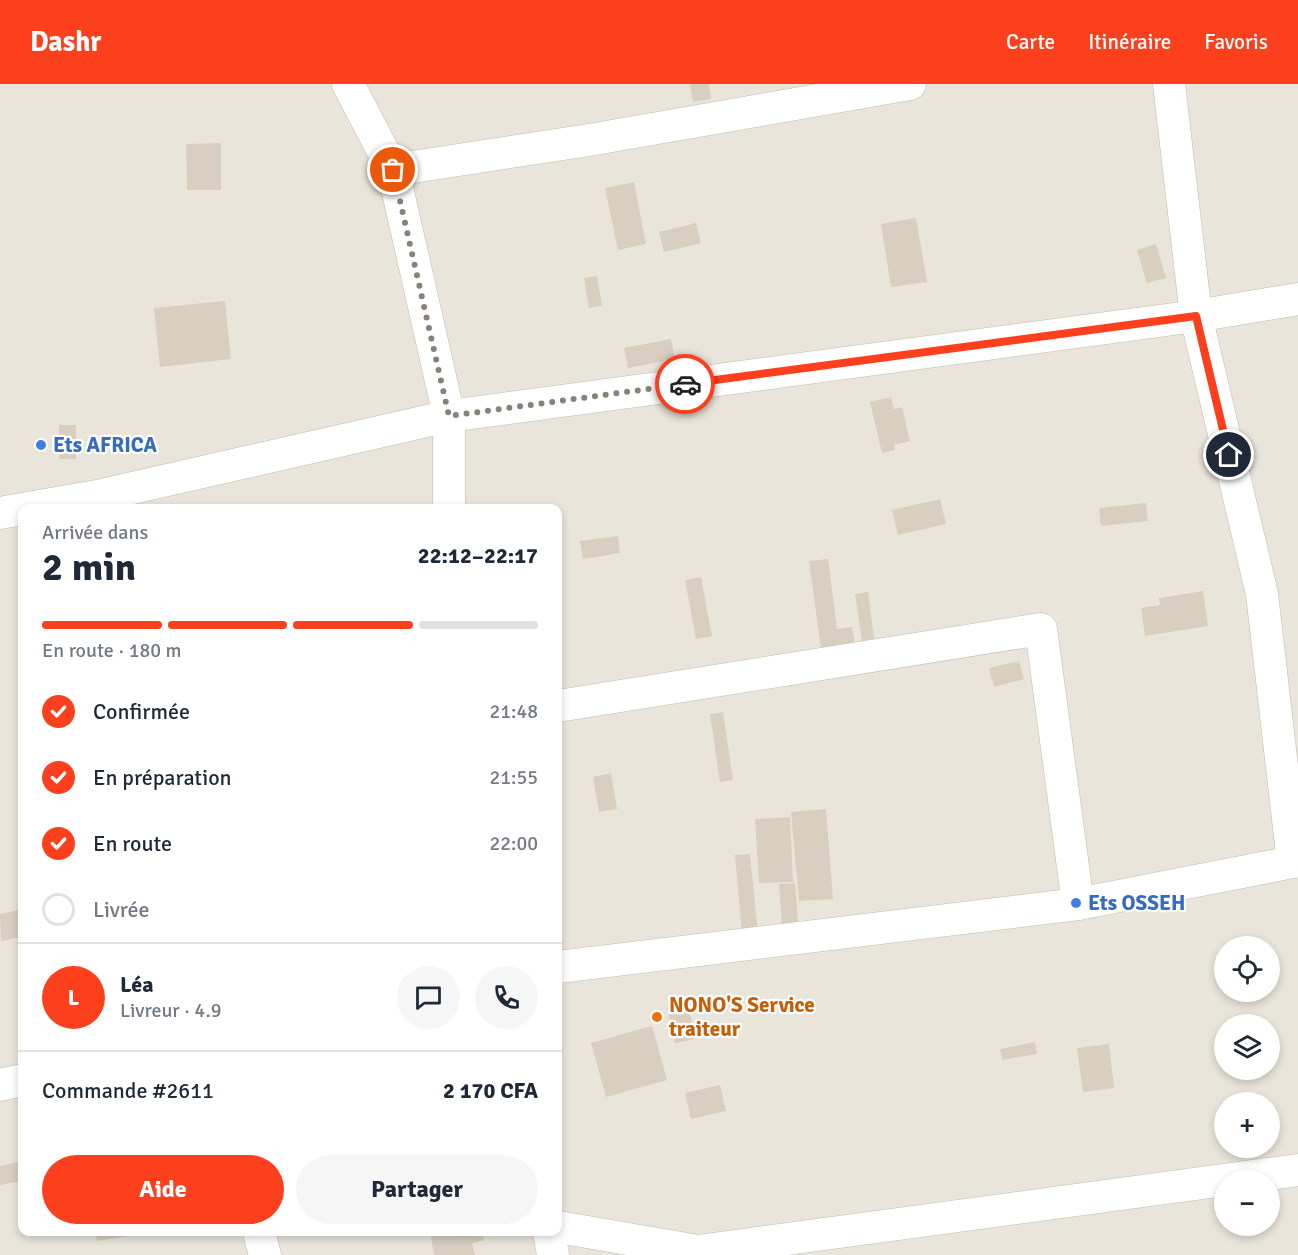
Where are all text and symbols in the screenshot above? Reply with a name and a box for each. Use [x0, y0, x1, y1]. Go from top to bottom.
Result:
text: Dashr [30, 25, 101, 59]
text: Carte [1006, 29, 1055, 55]
text: Itinéraire [1088, 29, 1171, 55]
text: Favoris [1204, 29, 1268, 55]
pin [367, 144, 418, 195]
icon: bag [376, 153, 409, 186]
courier [655, 354, 715, 414]
icon: car [669, 368, 702, 401]
pin [1203, 429, 1254, 480]
place label: Ets AFRICA [53, 432, 158, 458]
marker: Ets AFRICA [34, 438, 48, 452]
icon: home [1212, 438, 1245, 471]
text: Arrivée dans [42, 520, 148, 545]
text: 22:12–22:17 [418, 542, 538, 569]
text: 2 min [42, 543, 136, 591]
text: En route · 180 m [42, 638, 181, 663]
icon: check [42, 695, 75, 728]
text: Confirmée [93, 698, 190, 725]
text: 21:48 [489, 699, 538, 724]
icon: check [42, 761, 75, 794]
text: En préparation [93, 764, 232, 791]
text: 21:55 [489, 765, 538, 790]
icon: check [42, 827, 75, 860]
text: En route [93, 830, 172, 857]
text: 22:00 [489, 831, 538, 856]
place label: Ets OSSEH [1088, 890, 1185, 916]
text: Livrée [93, 896, 150, 923]
marker: Ets OSSEH [1069, 896, 1083, 910]
map controls [1214, 936, 1280, 1236]
button: locate [1214, 936, 1280, 1002]
button: chat [397, 966, 460, 1029]
button: phone [475, 966, 538, 1029]
text: Léa [120, 971, 154, 998]
text: L [68, 984, 79, 1011]
place label: NONO'S Service traiteur [668, 992, 815, 1042]
text: Livreur · 4.9 [120, 998, 221, 1023]
marker: NONO'S Service traiteur [650, 1010, 664, 1024]
button: layers [1214, 1014, 1280, 1080]
text: Commande #2611 [42, 1077, 214, 1104]
text: 2 170 CFA [443, 1077, 538, 1104]
button: + [1214, 1092, 1280, 1158]
button: Aide [42, 1155, 284, 1224]
button: Partager [296, 1155, 538, 1224]
button: − [1214, 1170, 1280, 1236]

